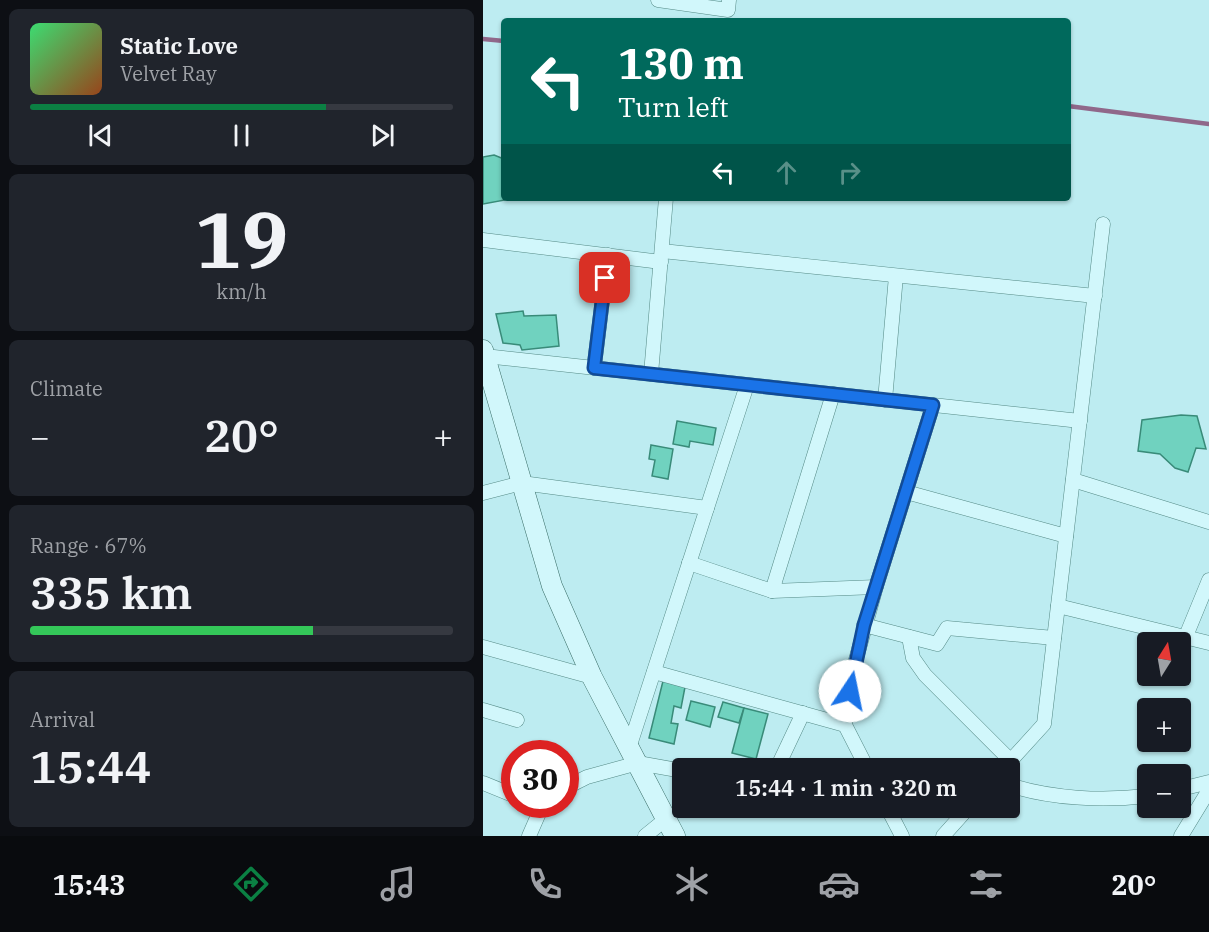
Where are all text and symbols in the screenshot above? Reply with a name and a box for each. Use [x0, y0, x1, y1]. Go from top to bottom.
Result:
text: Static Love [120, 31, 238, 60]
text: 130 m [618, 36, 744, 91]
icon: left [519, 42, 597, 120]
text: Velvet Ray [120, 60, 217, 87]
text: Turn left [618, 89, 729, 124]
icon: previous [84, 119, 117, 152]
icon: pause [225, 119, 258, 152]
icon: next [366, 119, 399, 152]
icon: left [707, 156, 740, 189]
icon: ahead [770, 156, 803, 189]
icon: right [833, 156, 866, 189]
text: 19 [195, 188, 288, 289]
pin [579, 252, 630, 303]
icon: arrive [588, 261, 621, 294]
text: km/h [216, 278, 267, 305]
text: Climate [30, 375, 103, 402]
text: 20° [204, 406, 279, 464]
text: − [30, 415, 50, 458]
text: + [433, 415, 453, 458]
text: Range · 67% [30, 532, 147, 559]
text: 335 km [30, 563, 192, 621]
north arrow [1137, 632, 1191, 686]
map controls [1137, 632, 1191, 818]
position arrow [818, 659, 882, 723]
button: + [1137, 698, 1191, 752]
text: Arrival [30, 706, 95, 733]
text: 15:44 [30, 737, 151, 795]
speed limit sign: 30 [501, 740, 579, 818]
button: − [1137, 764, 1191, 818]
text: 15:44 · 1 min · 320 m [735, 773, 957, 802]
icon: directions [230, 863, 272, 905]
icon: music [377, 863, 419, 905]
icon: phone [524, 863, 566, 905]
icon: climate [671, 863, 713, 905]
icon: car [818, 863, 860, 905]
icon: filters [965, 863, 1007, 905]
text: 15:43 [52, 867, 125, 902]
text: 20° [1111, 867, 1157, 902]

